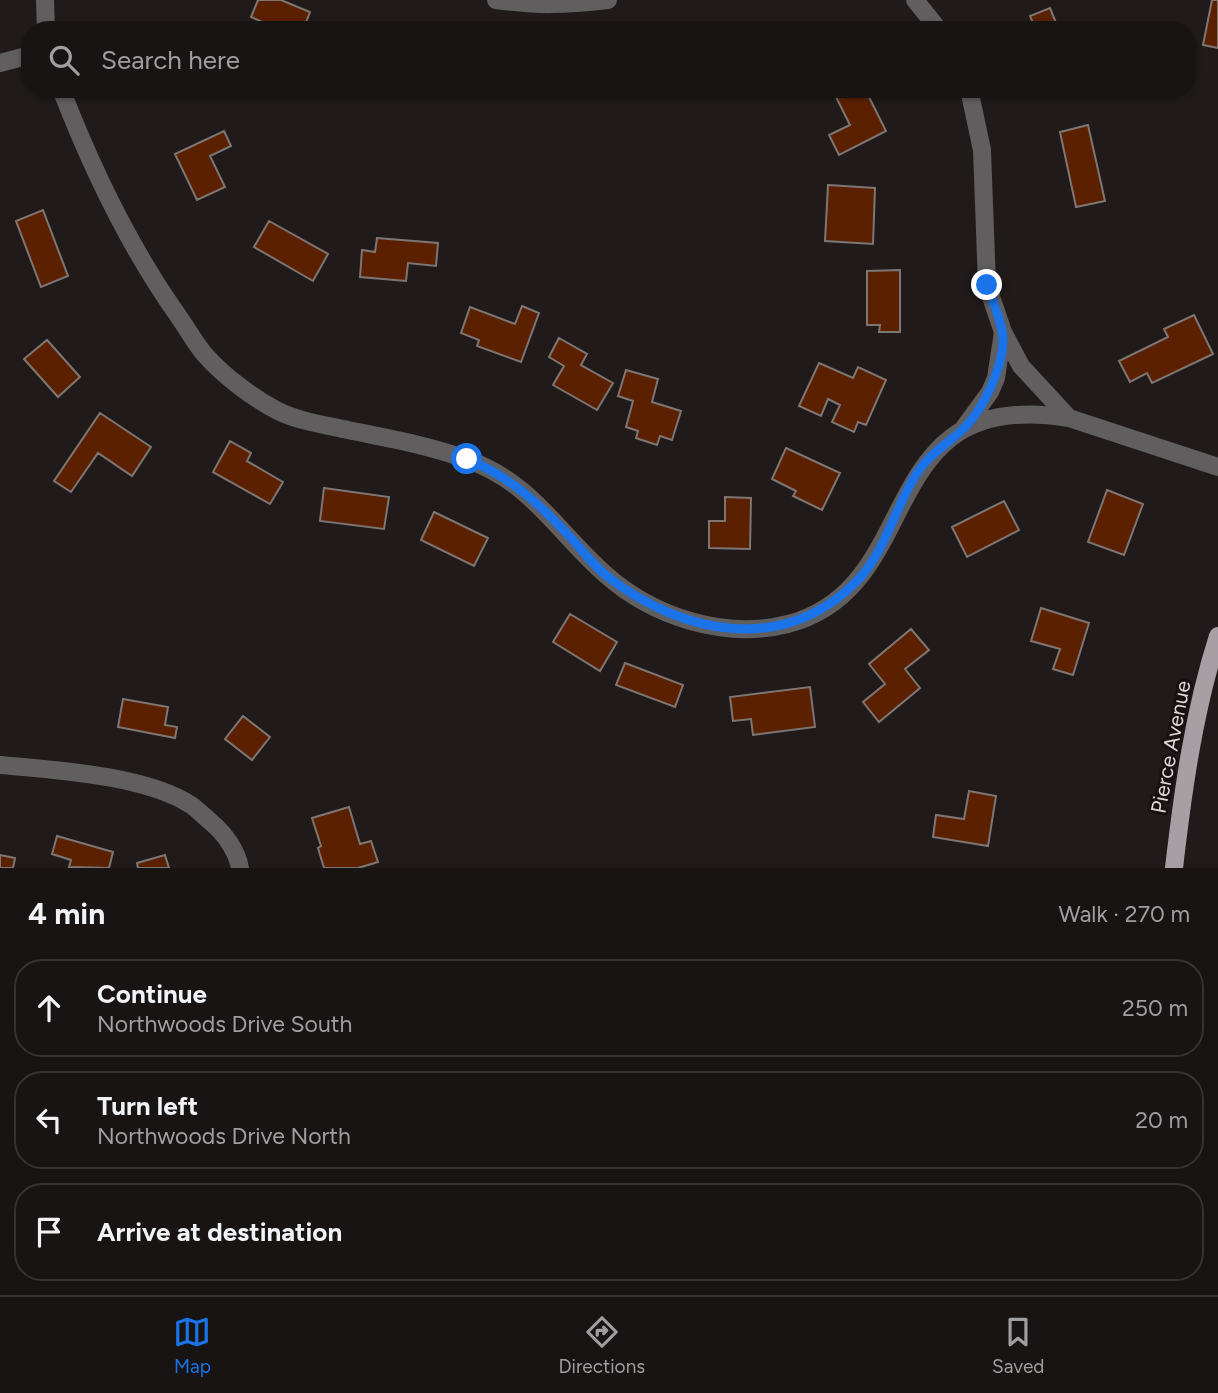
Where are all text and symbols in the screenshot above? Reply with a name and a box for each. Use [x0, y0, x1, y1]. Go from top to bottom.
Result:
search box [21, 21, 1197, 98]
icon: search [45, 41, 83, 79]
text: Search here [101, 44, 240, 76]
route end [971, 269, 1002, 300]
route start [451, 443, 482, 474]
street label: Pierce Avenue [1145, 678, 1196, 815]
text: 4 min [28, 895, 105, 932]
text: Walk · 270 m [1059, 900, 1190, 928]
text: Continue [97, 978, 207, 1010]
icon: ahead [30, 989, 68, 1027]
text: 250 m [1122, 994, 1188, 1022]
text: Northwoods Drive South [97, 1010, 352, 1038]
text: Turn left [97, 1090, 198, 1122]
icon: left [30, 1101, 68, 1139]
text: 20 m [1135, 1106, 1188, 1134]
text: Northwoods Drive North [97, 1122, 351, 1150]
icon: arrive [30, 1213, 68, 1251]
text: Arrive at destination [97, 1216, 342, 1248]
tab: Map [173, 1313, 211, 1378]
tab: Directions [558, 1313, 645, 1378]
tab: Saved [992, 1313, 1044, 1378]

